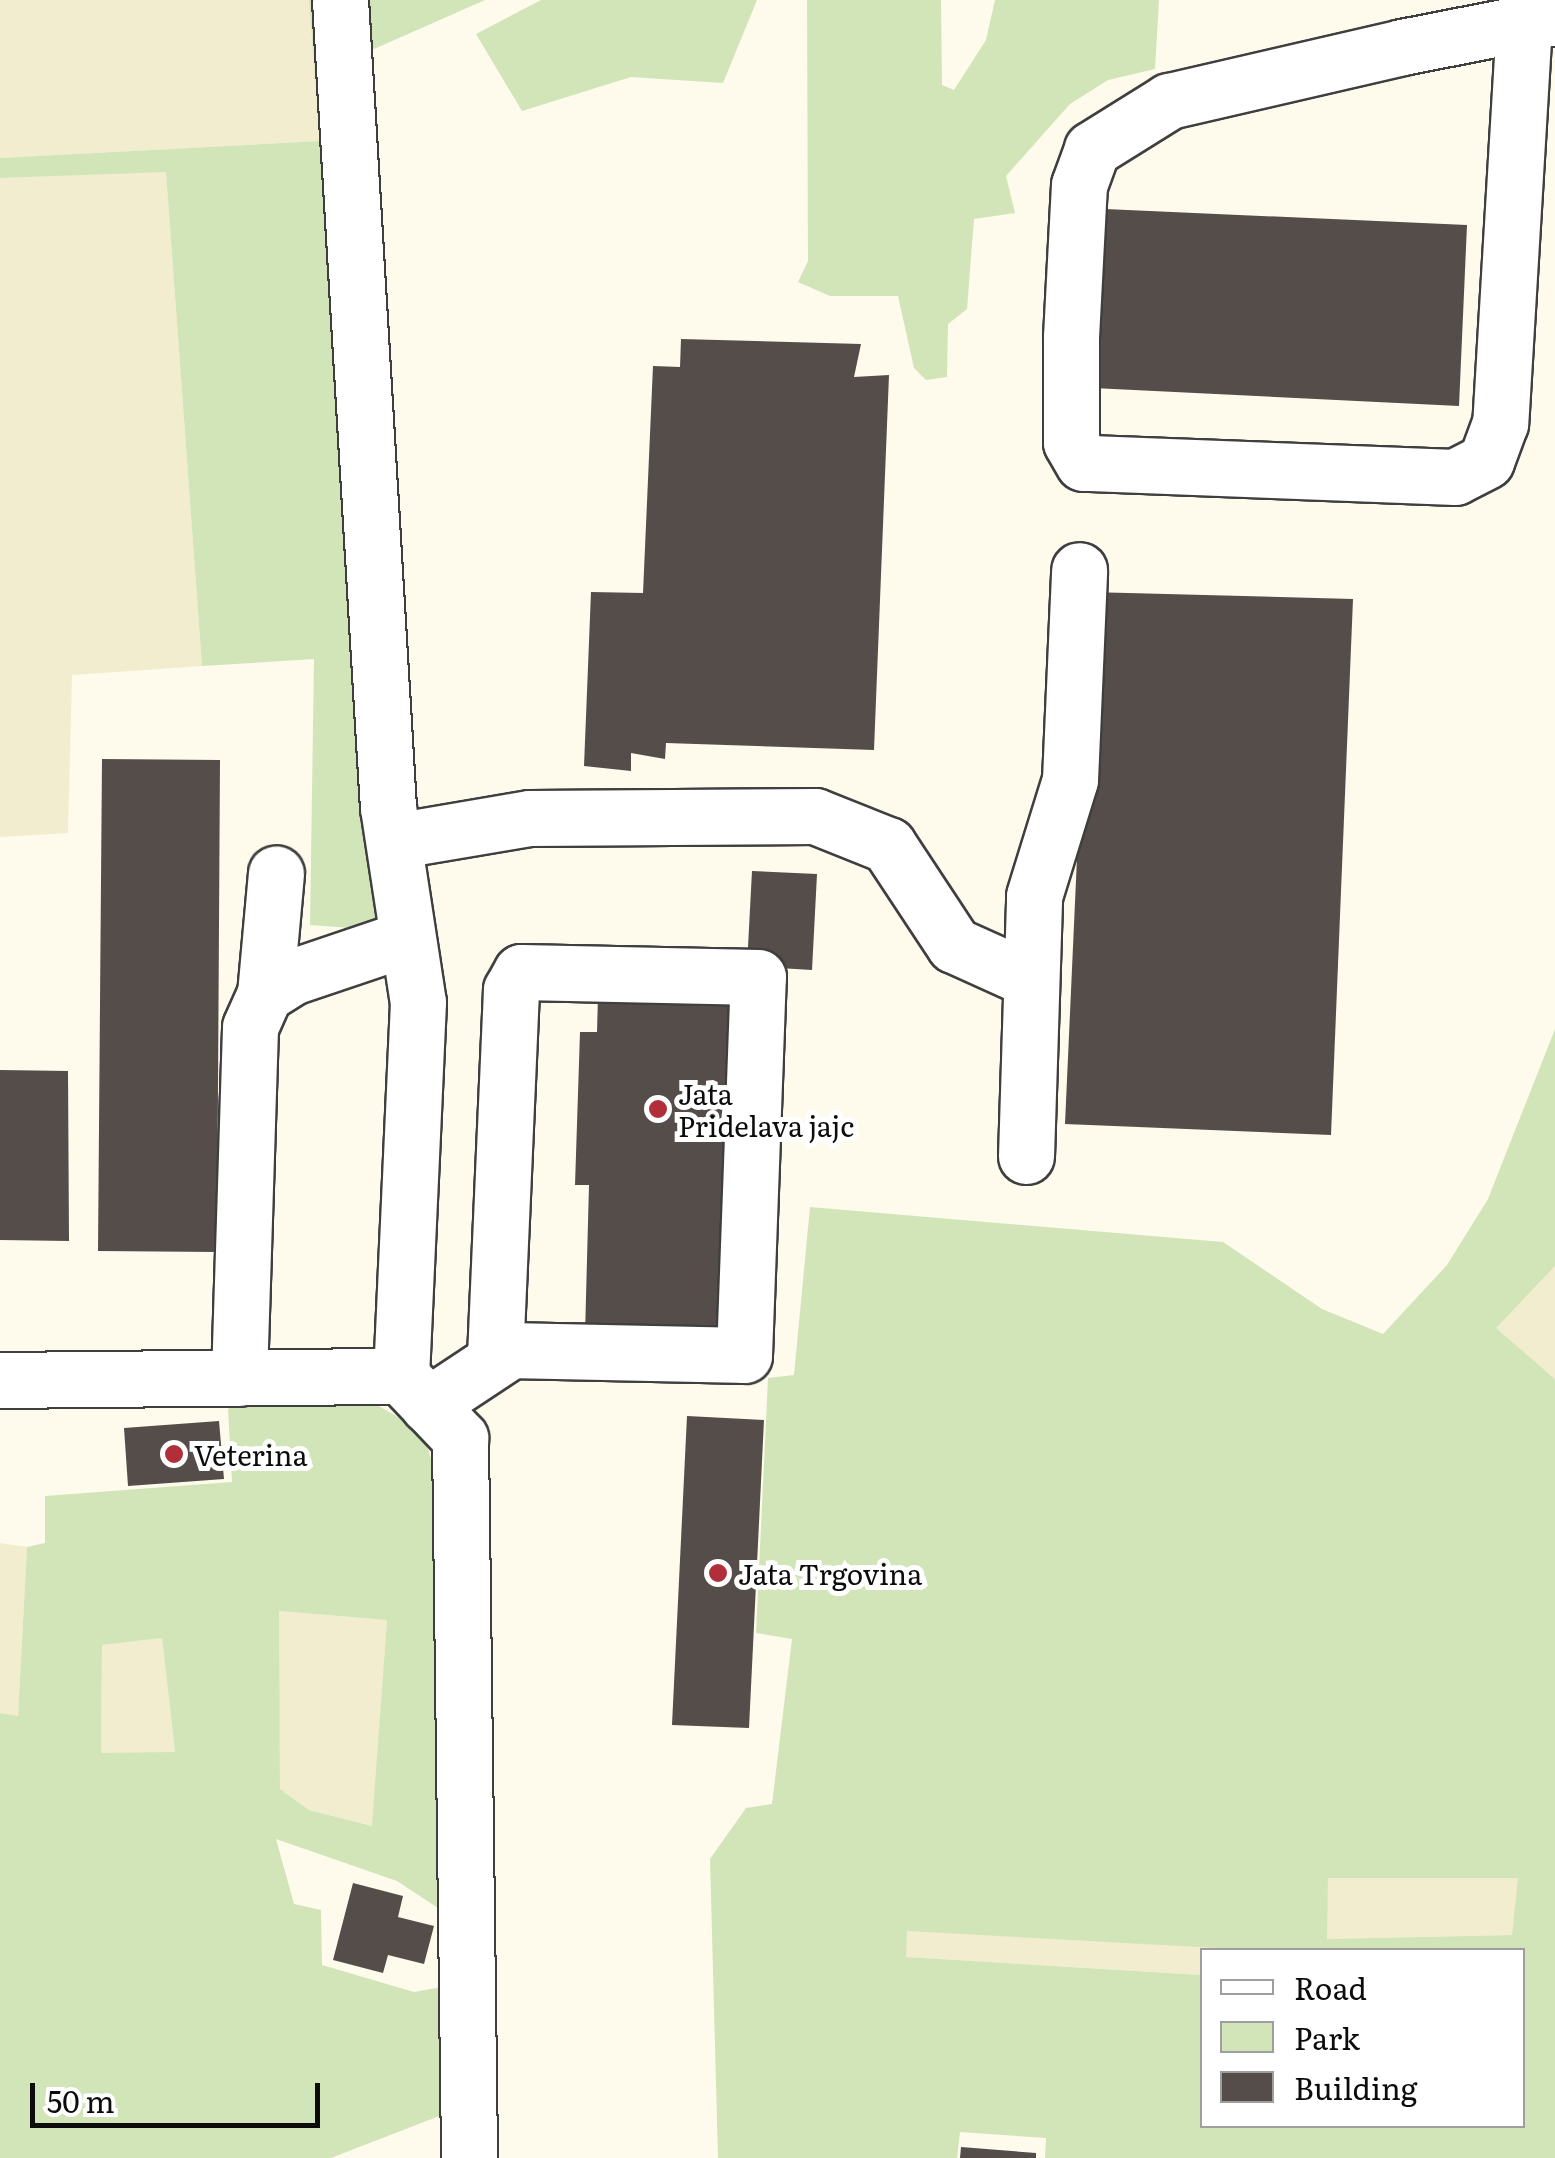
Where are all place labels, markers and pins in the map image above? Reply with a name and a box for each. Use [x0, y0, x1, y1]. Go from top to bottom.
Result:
place label: Jata Pridelava jajc [678, 1076, 854, 1142]
marker: Jata Pridelava jajc [647, 1098, 669, 1120]
place label: Veterina [194, 1437, 308, 1471]
marker: Veterina [163, 1443, 185, 1465]
place label: Jata Trgovina [738, 1556, 922, 1590]
marker: Jata Trgovina [707, 1562, 729, 1584]

